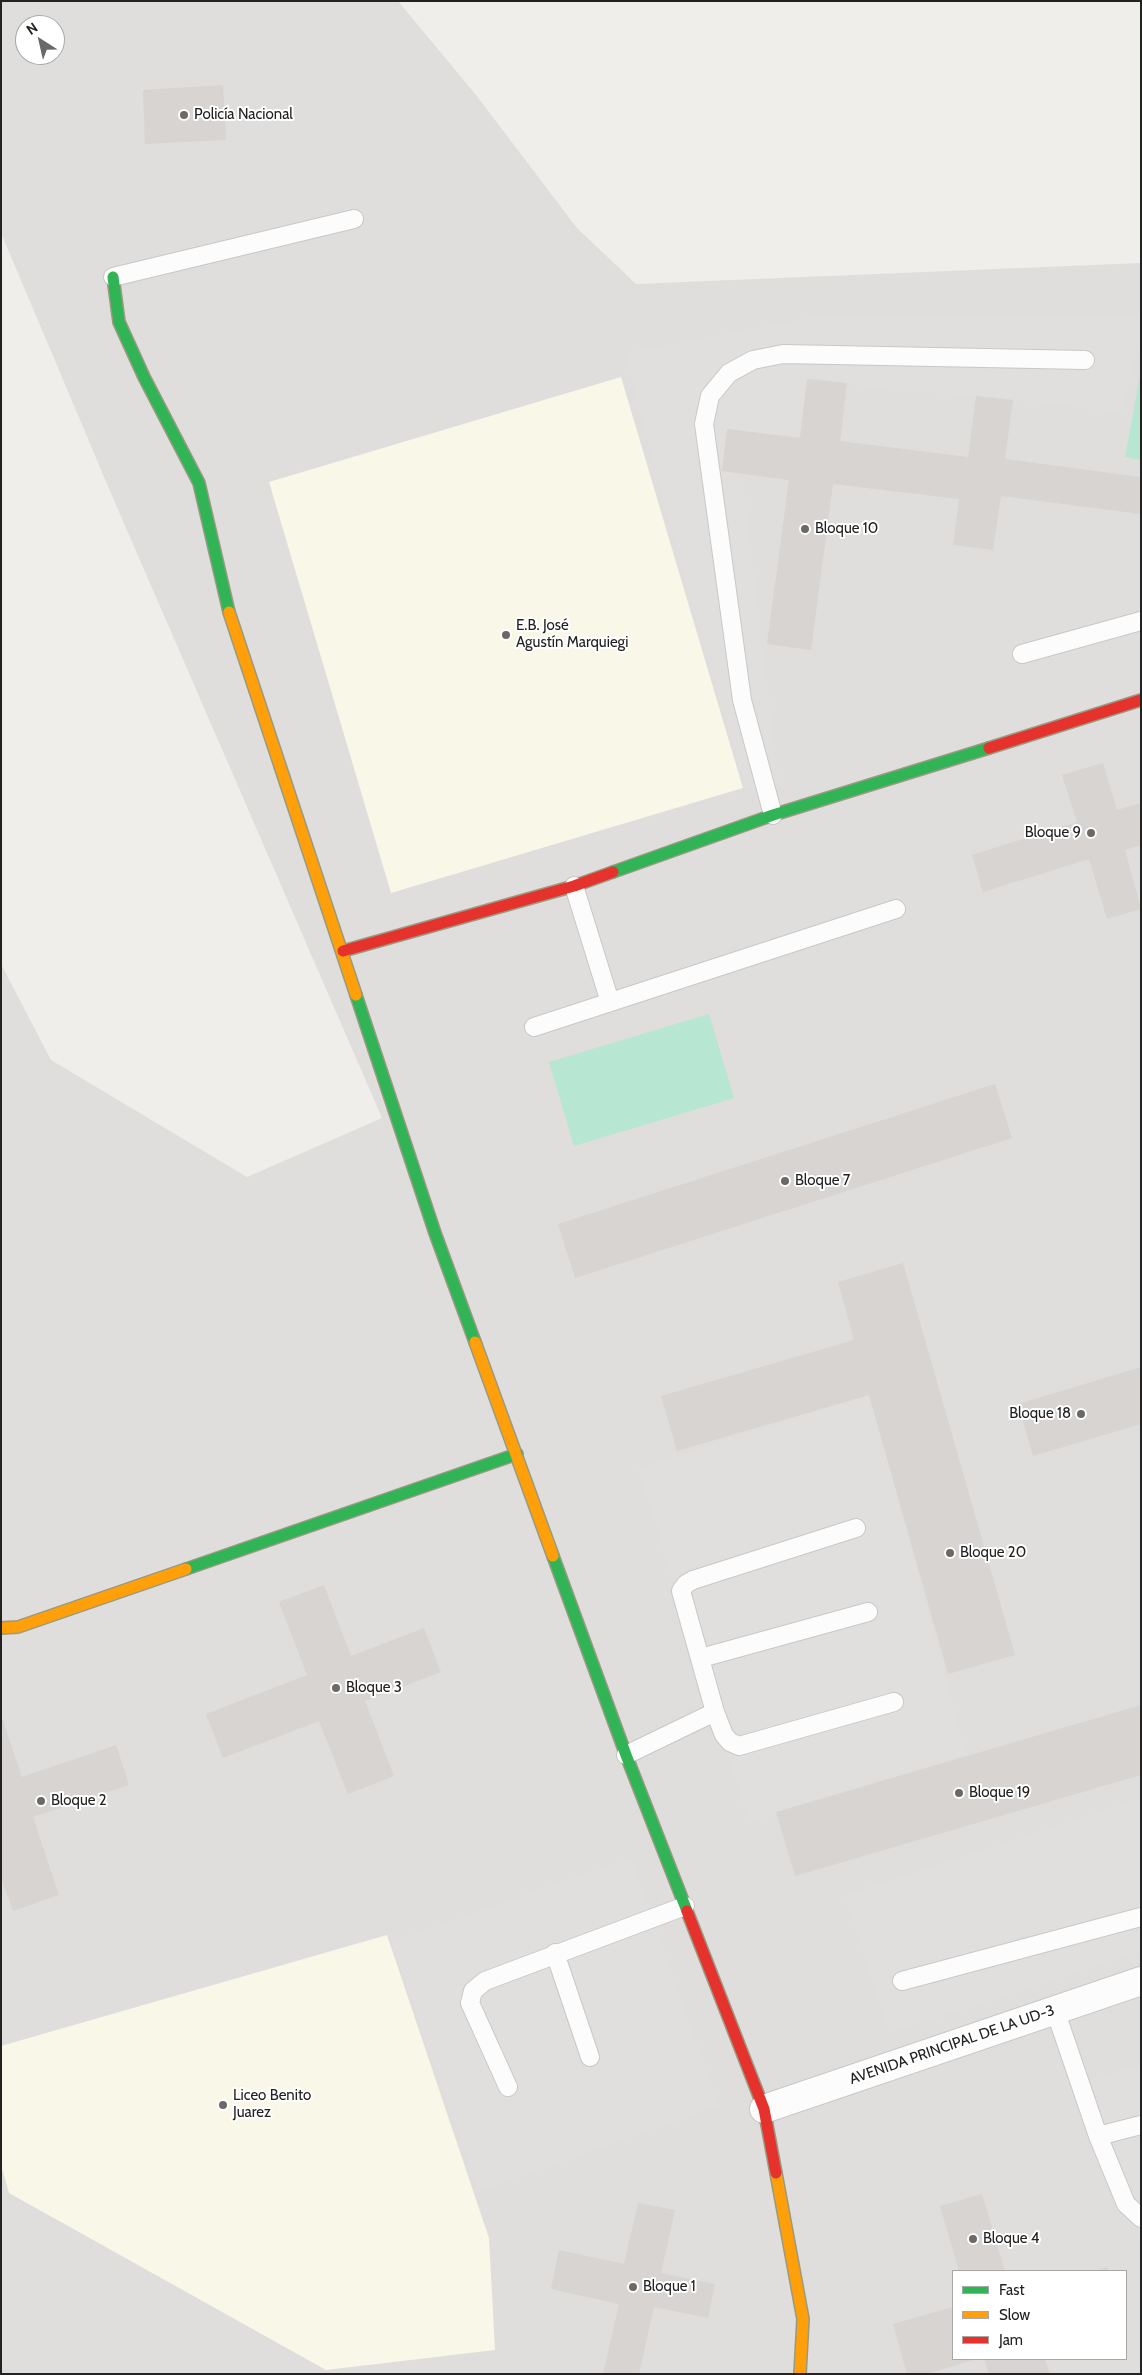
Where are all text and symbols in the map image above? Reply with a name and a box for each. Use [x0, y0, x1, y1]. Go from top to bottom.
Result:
north arrow [15, 15, 65, 65]
text: N [23, 18, 41, 39]
place label: Policía Nacional [194, 106, 293, 124]
marker: Policía Nacional [178, 109, 190, 121]
place label: Bloque 10 [815, 520, 878, 538]
marker: Bloque 10 [799, 523, 811, 535]
place label: E.B. José Agustín Marquiegi [516, 617, 628, 652]
marker: E.B. José Agustín Marquiegi [500, 629, 512, 641]
place label: Bloque 9 [1025, 824, 1081, 842]
marker: Bloque 9 [1085, 827, 1097, 839]
place label: Bloque 7 [795, 1172, 850, 1190]
marker: Bloque 7 [779, 1175, 791, 1187]
place label: Bloque 18 [1009, 1405, 1071, 1423]
marker: Bloque 18 [1075, 1408, 1087, 1420]
place label: Bloque 20 [960, 1544, 1026, 1562]
marker: Bloque 20 [944, 1547, 956, 1559]
place label: Bloque 3 [346, 1679, 402, 1697]
marker: Bloque 3 [330, 1682, 342, 1694]
place label: Bloque 19 [969, 1784, 1030, 1802]
marker: Bloque 19 [953, 1787, 965, 1799]
place label: Bloque 2 [51, 1792, 107, 1810]
marker: Bloque 2 [35, 1795, 47, 1807]
street label: AVENIDA PRINCIPAL DE LA UD-3 [847, 2001, 1057, 2089]
place label: Liceo Benito Juarez [233, 2087, 311, 2122]
marker: Liceo Benito Juarez [217, 2099, 229, 2111]
place label: Bloque 4 [983, 2230, 1040, 2248]
marker: Bloque 4 [967, 2233, 979, 2245]
legend [952, 2270, 1127, 2360]
place label: Bloque 1 [643, 2278, 696, 2296]
marker: Bloque 1 [627, 2281, 639, 2293]
text: Fast [999, 2281, 1024, 2299]
text: Slow [999, 2306, 1030, 2324]
text: Jam [999, 2331, 1023, 2349]

